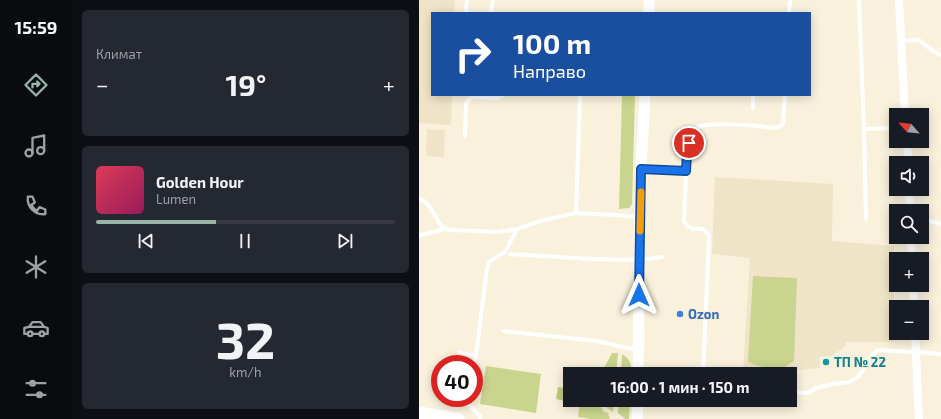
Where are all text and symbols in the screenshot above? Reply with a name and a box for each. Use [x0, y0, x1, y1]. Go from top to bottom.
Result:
text: 15:59 [15, 16, 57, 38]
text: 100 m [513, 26, 591, 60]
icon: right [447, 28, 499, 80]
text: Климат [96, 46, 142, 62]
text: Направо [513, 60, 586, 82]
text: 19° [225, 66, 266, 102]
icon: directions [22, 71, 50, 99]
text: − [96, 71, 109, 97]
text: + [383, 71, 395, 97]
north arrow [889, 108, 929, 148]
map controls [889, 108, 929, 340]
pin [672, 126, 706, 160]
icon: music [22, 132, 50, 160]
icon: arrive [678, 132, 700, 154]
button: sound [889, 156, 929, 196]
text: Golden Hour [156, 173, 244, 191]
text: Lumen [156, 191, 196, 207]
icon: phone [22, 192, 50, 220]
button: search [889, 204, 929, 244]
icon: previous [135, 230, 157, 252]
icon: pause [234, 230, 256, 252]
icon: next [334, 230, 356, 252]
button: + [889, 252, 929, 292]
icon: climate [22, 253, 50, 281]
position arrow [618, 274, 660, 316]
button: − [889, 300, 929, 340]
place label: Ozon [688, 306, 719, 322]
text: 32 [216, 307, 275, 369]
marker: Ozon [675, 309, 685, 319]
icon: car [22, 314, 50, 342]
place label: ТП № 22 [834, 354, 886, 370]
speed limit sign: 40 [431, 355, 483, 407]
marker: ТП № 22 [821, 357, 831, 367]
text: km/h [229, 364, 262, 380]
icon: filters [22, 375, 50, 403]
text: 16:00 · 1 мин · 150 m [610, 378, 750, 396]

